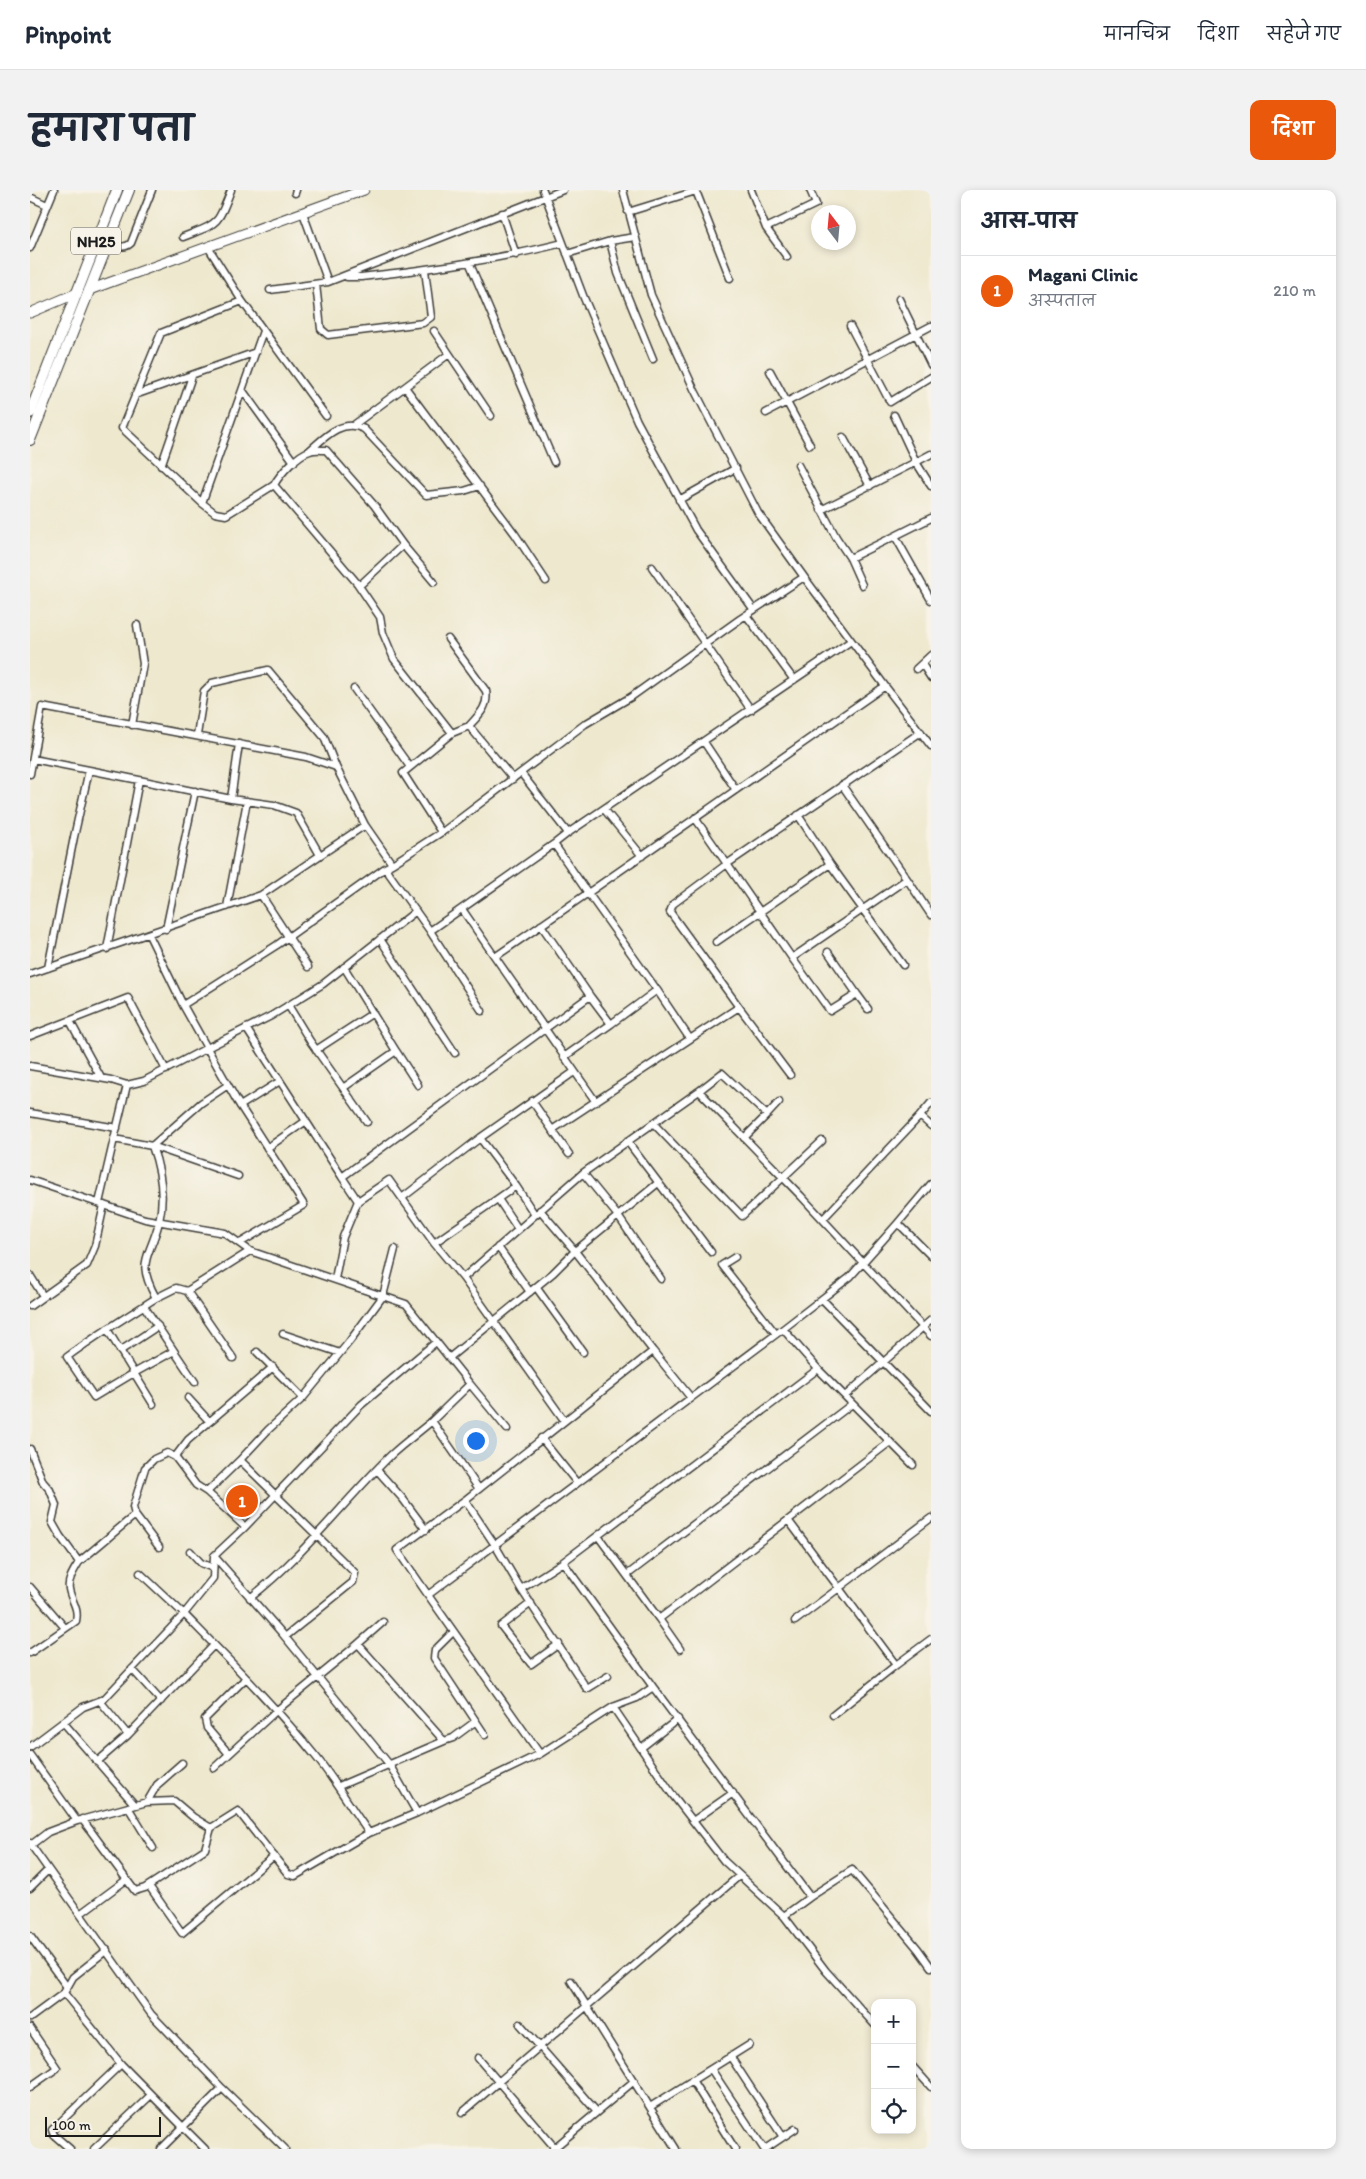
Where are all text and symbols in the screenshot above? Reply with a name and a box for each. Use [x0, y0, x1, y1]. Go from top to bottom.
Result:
text: Pinpoint [25, 20, 111, 49]
text: मानचित्र [1104, 23, 1170, 45]
text: दिशा [1198, 23, 1239, 45]
text: सहेजे गए [1267, 23, 1341, 45]
button: दिशा [1250, 100, 1336, 160]
text: हमारा पता [30, 107, 193, 149]
north arrow [811, 205, 856, 250]
text: आस-पास [981, 208, 1077, 233]
road number: NH25 [71, 227, 121, 254]
text: Magani Clinic [1028, 263, 1138, 286]
text: 1 [993, 281, 1001, 300]
text: 210 m [1273, 281, 1316, 300]
text: अस्पताल [1028, 291, 1096, 310]
your location [463, 1428, 489, 1454]
pin: 1 [226, 1482, 258, 1520]
map controls [871, 1999, 916, 2134]
button: + [871, 1999, 916, 2044]
button: − [871, 2044, 916, 2089]
button: locate [871, 2089, 916, 2134]
scale bar [45, 2114, 161, 2137]
text: 100 m [52, 2117, 91, 2134]

